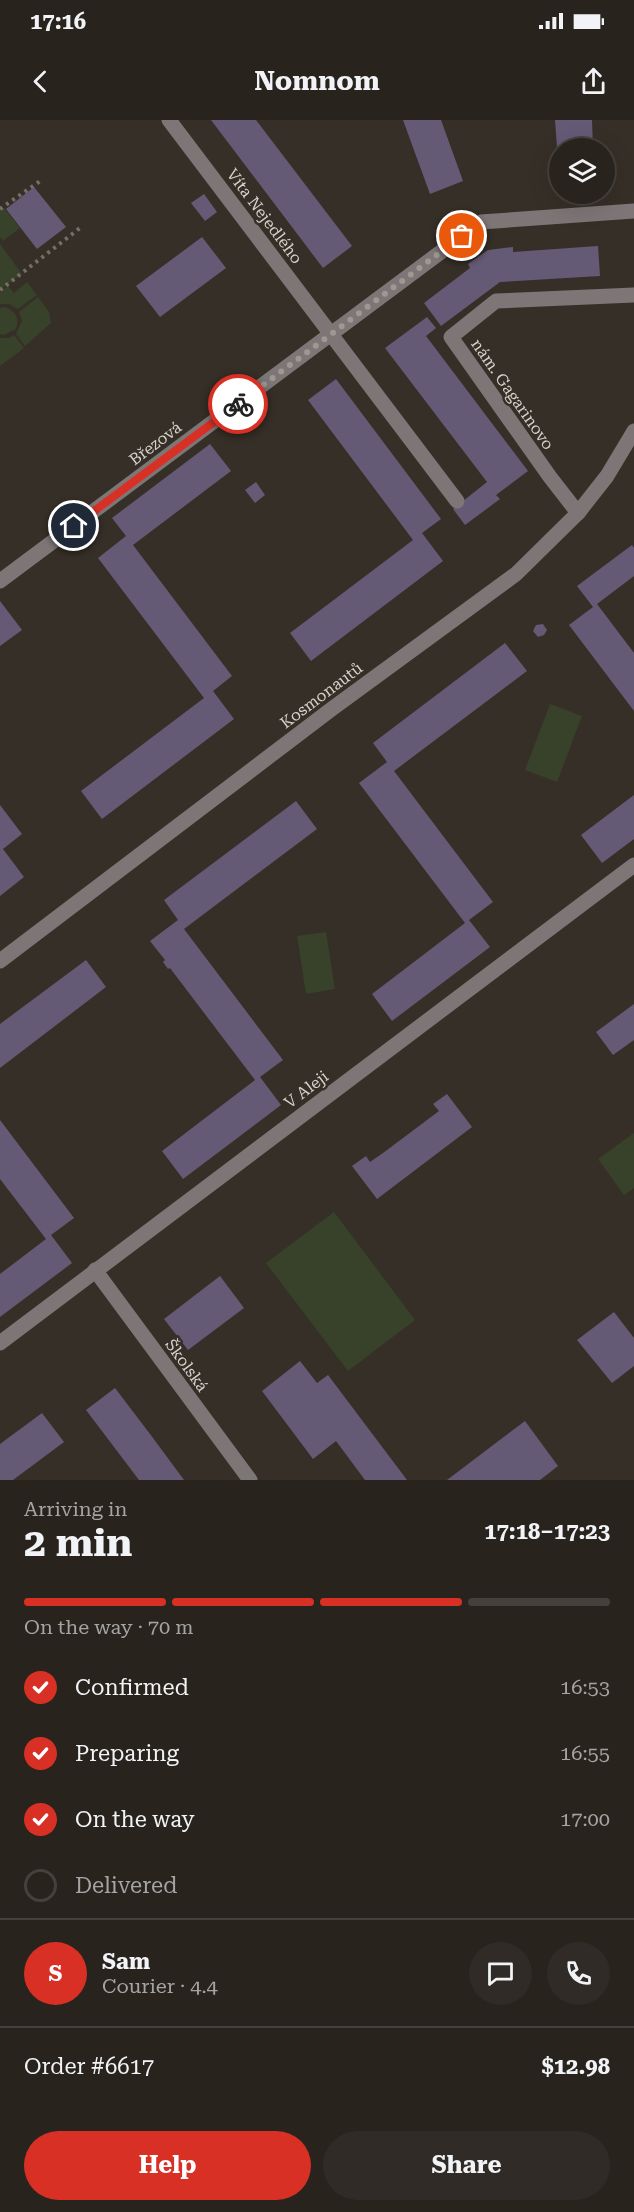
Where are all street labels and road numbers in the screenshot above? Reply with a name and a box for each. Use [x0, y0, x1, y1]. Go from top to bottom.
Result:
street label: Víta Nejedlého [223, 165, 307, 268]
street label: nám. Gagarinovo [467, 335, 558, 453]
street label: Březová [125, 417, 185, 469]
street label: Kosmonautů [276, 658, 366, 732]
street label: V Aleji [281, 1067, 332, 1112]
street label: Školská [161, 1335, 212, 1396]

